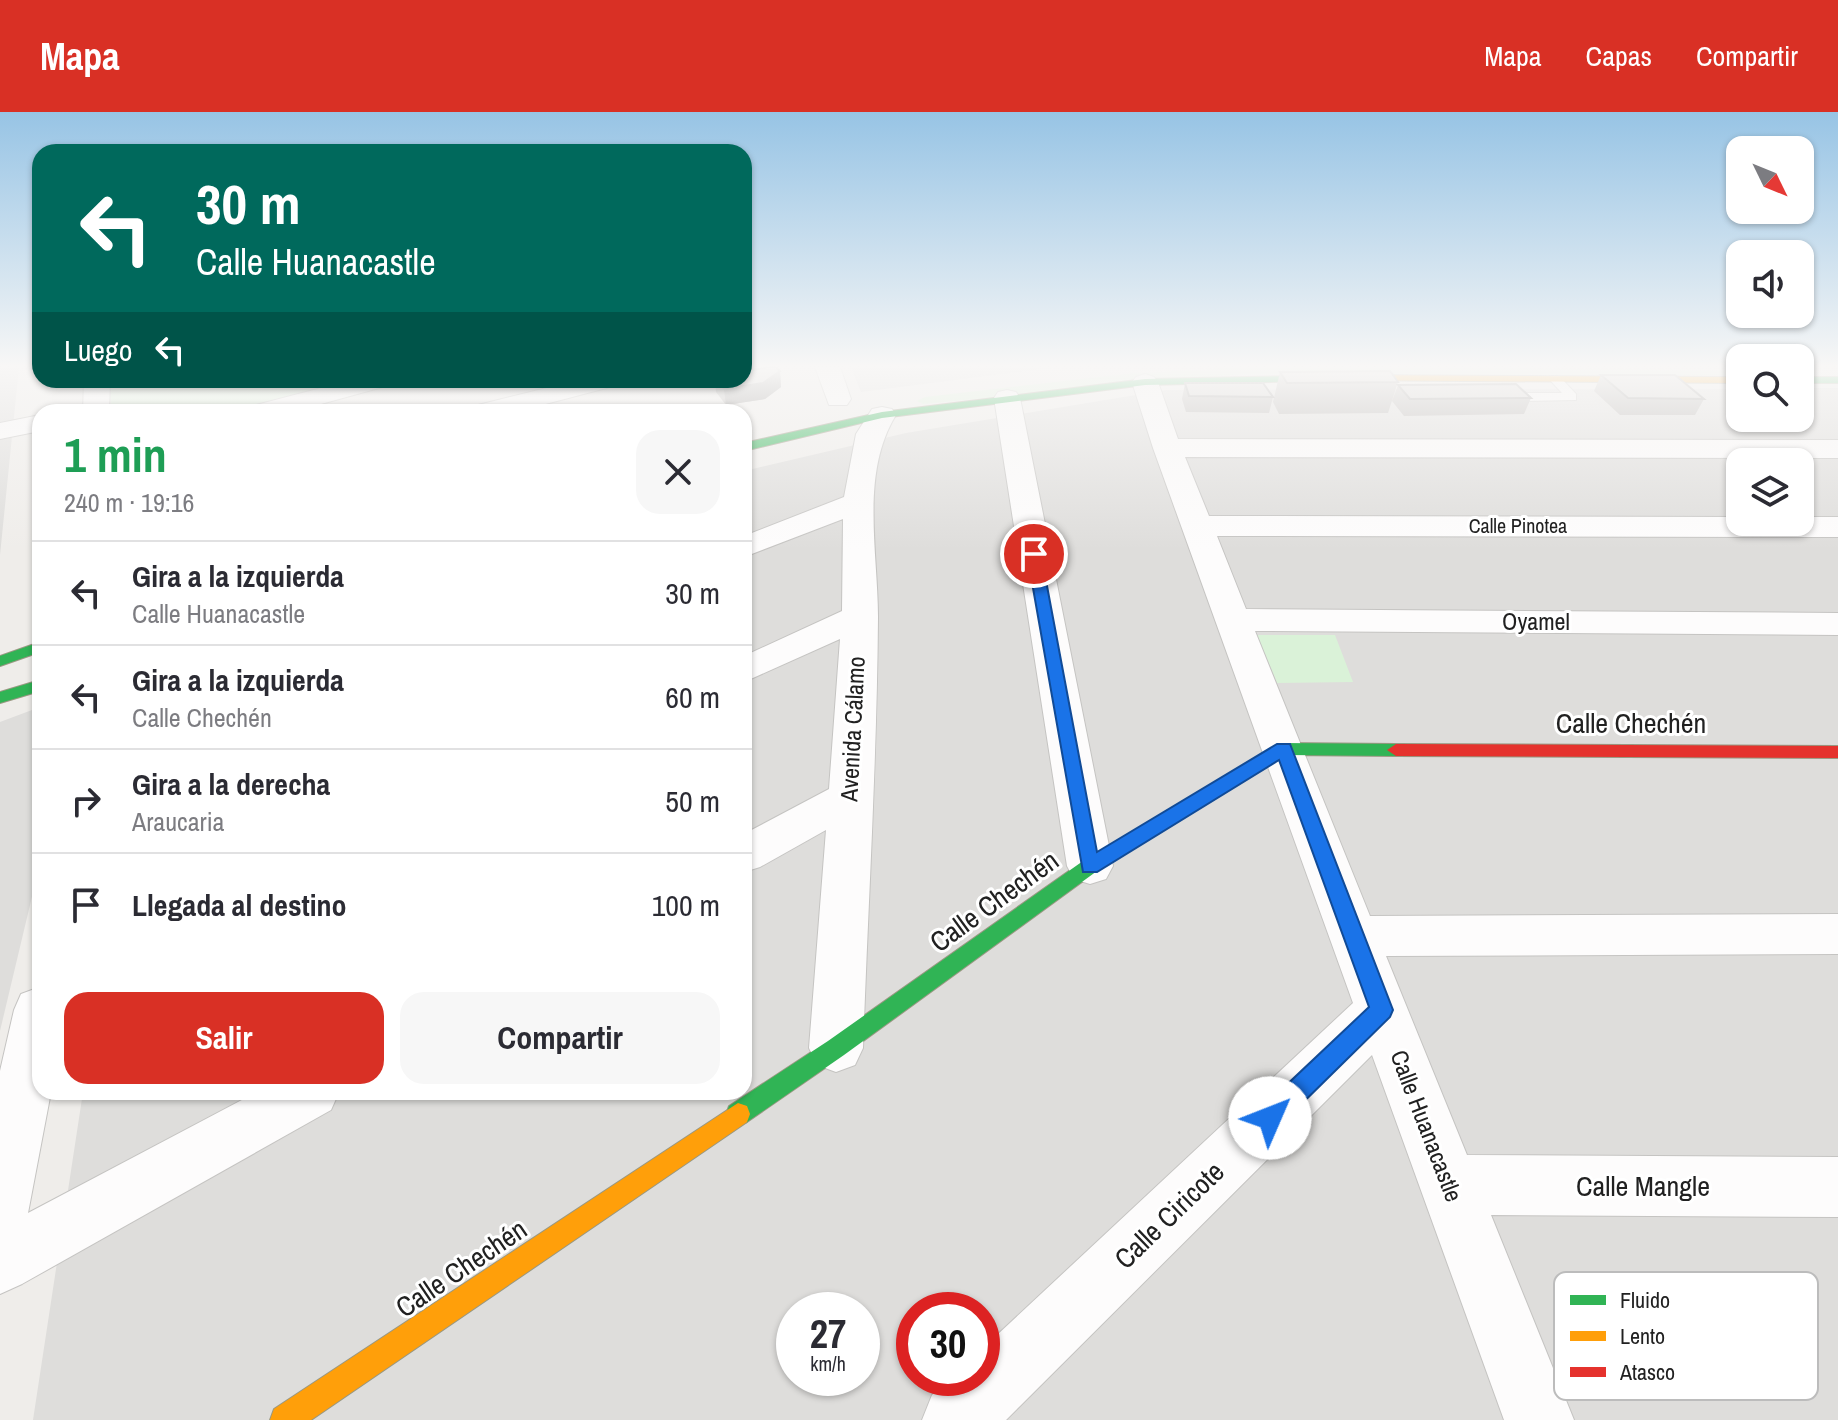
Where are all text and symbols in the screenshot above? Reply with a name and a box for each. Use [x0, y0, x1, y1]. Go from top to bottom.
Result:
text: Mapa [40, 31, 120, 82]
text: Mapa [1484, 37, 1542, 75]
text: Capas [1586, 37, 1652, 75]
text: Compartir [1696, 37, 1798, 75]
north arrow [1726, 136, 1814, 224]
map controls [1726, 136, 1814, 536]
text: 30 m [196, 166, 301, 241]
icon: left [64, 176, 168, 280]
text: Calle Huanacastle [196, 238, 436, 286]
button: sound [1726, 240, 1814, 328]
icon: left [148, 328, 192, 372]
text: Luego [64, 330, 132, 370]
button: search [1726, 344, 1814, 432]
text: 1 min [64, 422, 167, 487]
button: close [636, 430, 720, 514]
button: layers [1726, 448, 1814, 536]
text: 240 m · 19:16 [64, 485, 194, 520]
street label: Calle Pinotea [1469, 512, 1567, 539]
pin [1000, 520, 1068, 588]
icon: arrive [1012, 532, 1056, 576]
text: Gira a la izquierda [132, 556, 344, 596]
icon: left [64, 571, 108, 615]
text: 30 m [665, 573, 720, 613]
text: Calle Huanacastle [132, 596, 305, 631]
street label: Oyamel [1502, 605, 1570, 637]
street label: Avenida Cálamo [832, 656, 872, 803]
text: Gira a la izquierda [132, 660, 344, 700]
icon: left [64, 675, 108, 719]
text: 60 m [665, 677, 720, 717]
text: Calle Chechén [132, 700, 272, 735]
street label: Calle Chechén [1556, 704, 1706, 742]
text: Gira a la derecha [132, 764, 330, 804]
icon: right [64, 779, 108, 823]
text: 50 m [665, 781, 720, 821]
text: Araucaria [132, 804, 224, 839]
street label: Calle Chechén [922, 841, 1066, 961]
icon: arrive [64, 883, 108, 927]
text: Llegada al destino [132, 885, 347, 925]
text: 100 m [652, 885, 720, 925]
button: Salir [64, 992, 384, 1084]
button: Compartir [400, 992, 720, 1084]
street label: Calle Huanacastle [1383, 1045, 1470, 1206]
position arrow [1228, 1076, 1312, 1160]
street label: Calle Ciricote [1106, 1153, 1232, 1277]
street label: Calle Mangle [1576, 1167, 1710, 1205]
street label: Calle Chechén [388, 1210, 534, 1326]
legend [1554, 1272, 1818, 1400]
text: Fluido [1620, 1285, 1670, 1315]
speed limit sign: 30 [896, 1292, 1000, 1396]
text: 27 [810, 1307, 846, 1360]
text: Lento [1620, 1321, 1665, 1351]
text: km/h [810, 1350, 846, 1377]
text: Atasco [1619, 1357, 1675, 1387]

